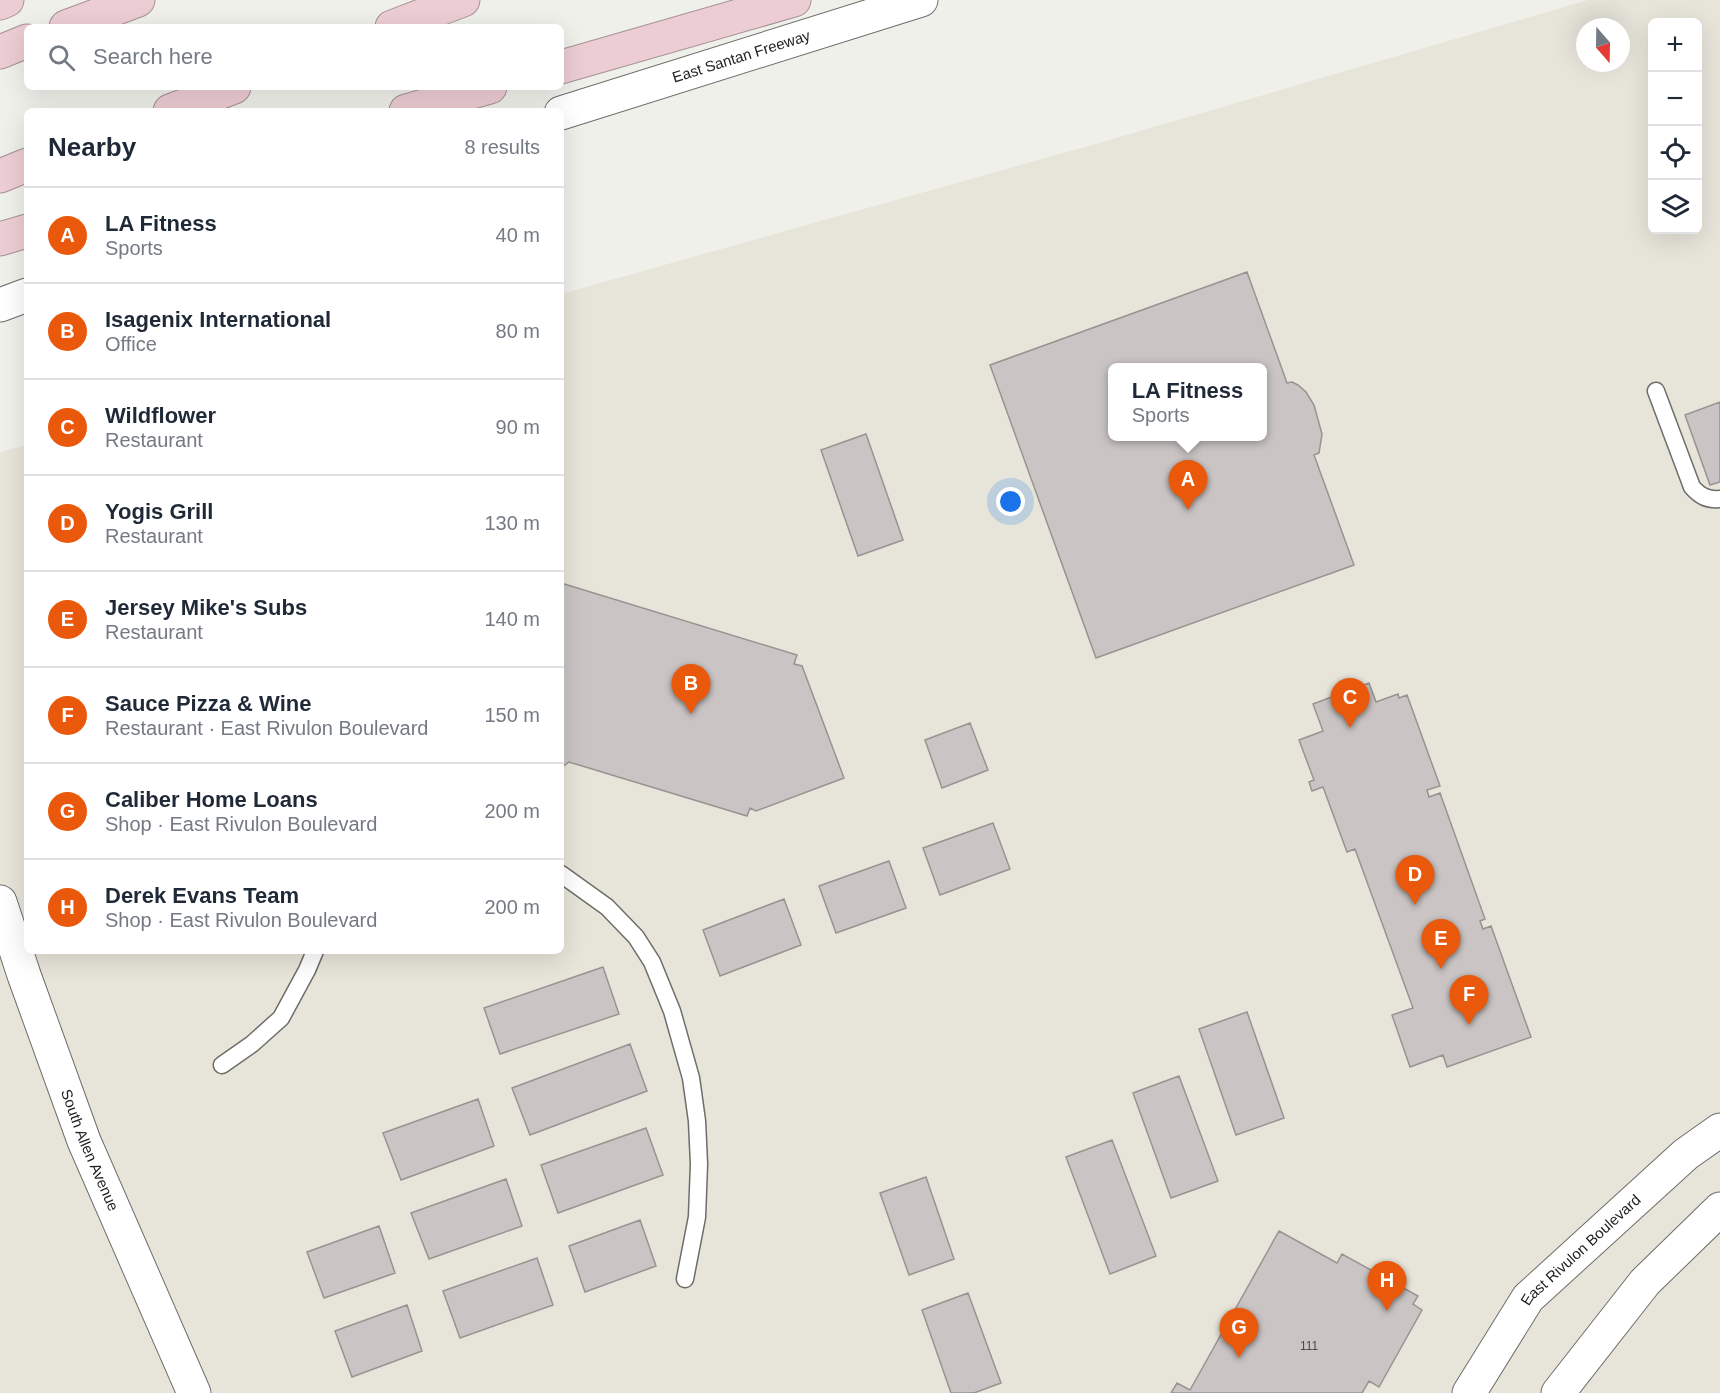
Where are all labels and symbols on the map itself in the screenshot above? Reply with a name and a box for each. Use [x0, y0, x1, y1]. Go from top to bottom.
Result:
north arrow [1576, 18, 1630, 72]
street label: East Santan Freeway [670, 26, 813, 86]
pin: A [1168, 460, 1208, 510]
your location [996, 487, 1025, 516]
pin: B [672, 664, 710, 714]
pin: C [1330, 678, 1370, 728]
pin: D [1396, 856, 1434, 905]
pin: E [1422, 920, 1460, 969]
pin: F [1450, 976, 1488, 1025]
street label: South Allen Avenue [58, 1087, 122, 1213]
street label: East Rivulon Boulevard [1517, 1191, 1644, 1308]
pin: H [1368, 1262, 1406, 1311]
pin: G [1220, 1308, 1258, 1358]
house number: 111 [1300, 1339, 1318, 1353]

